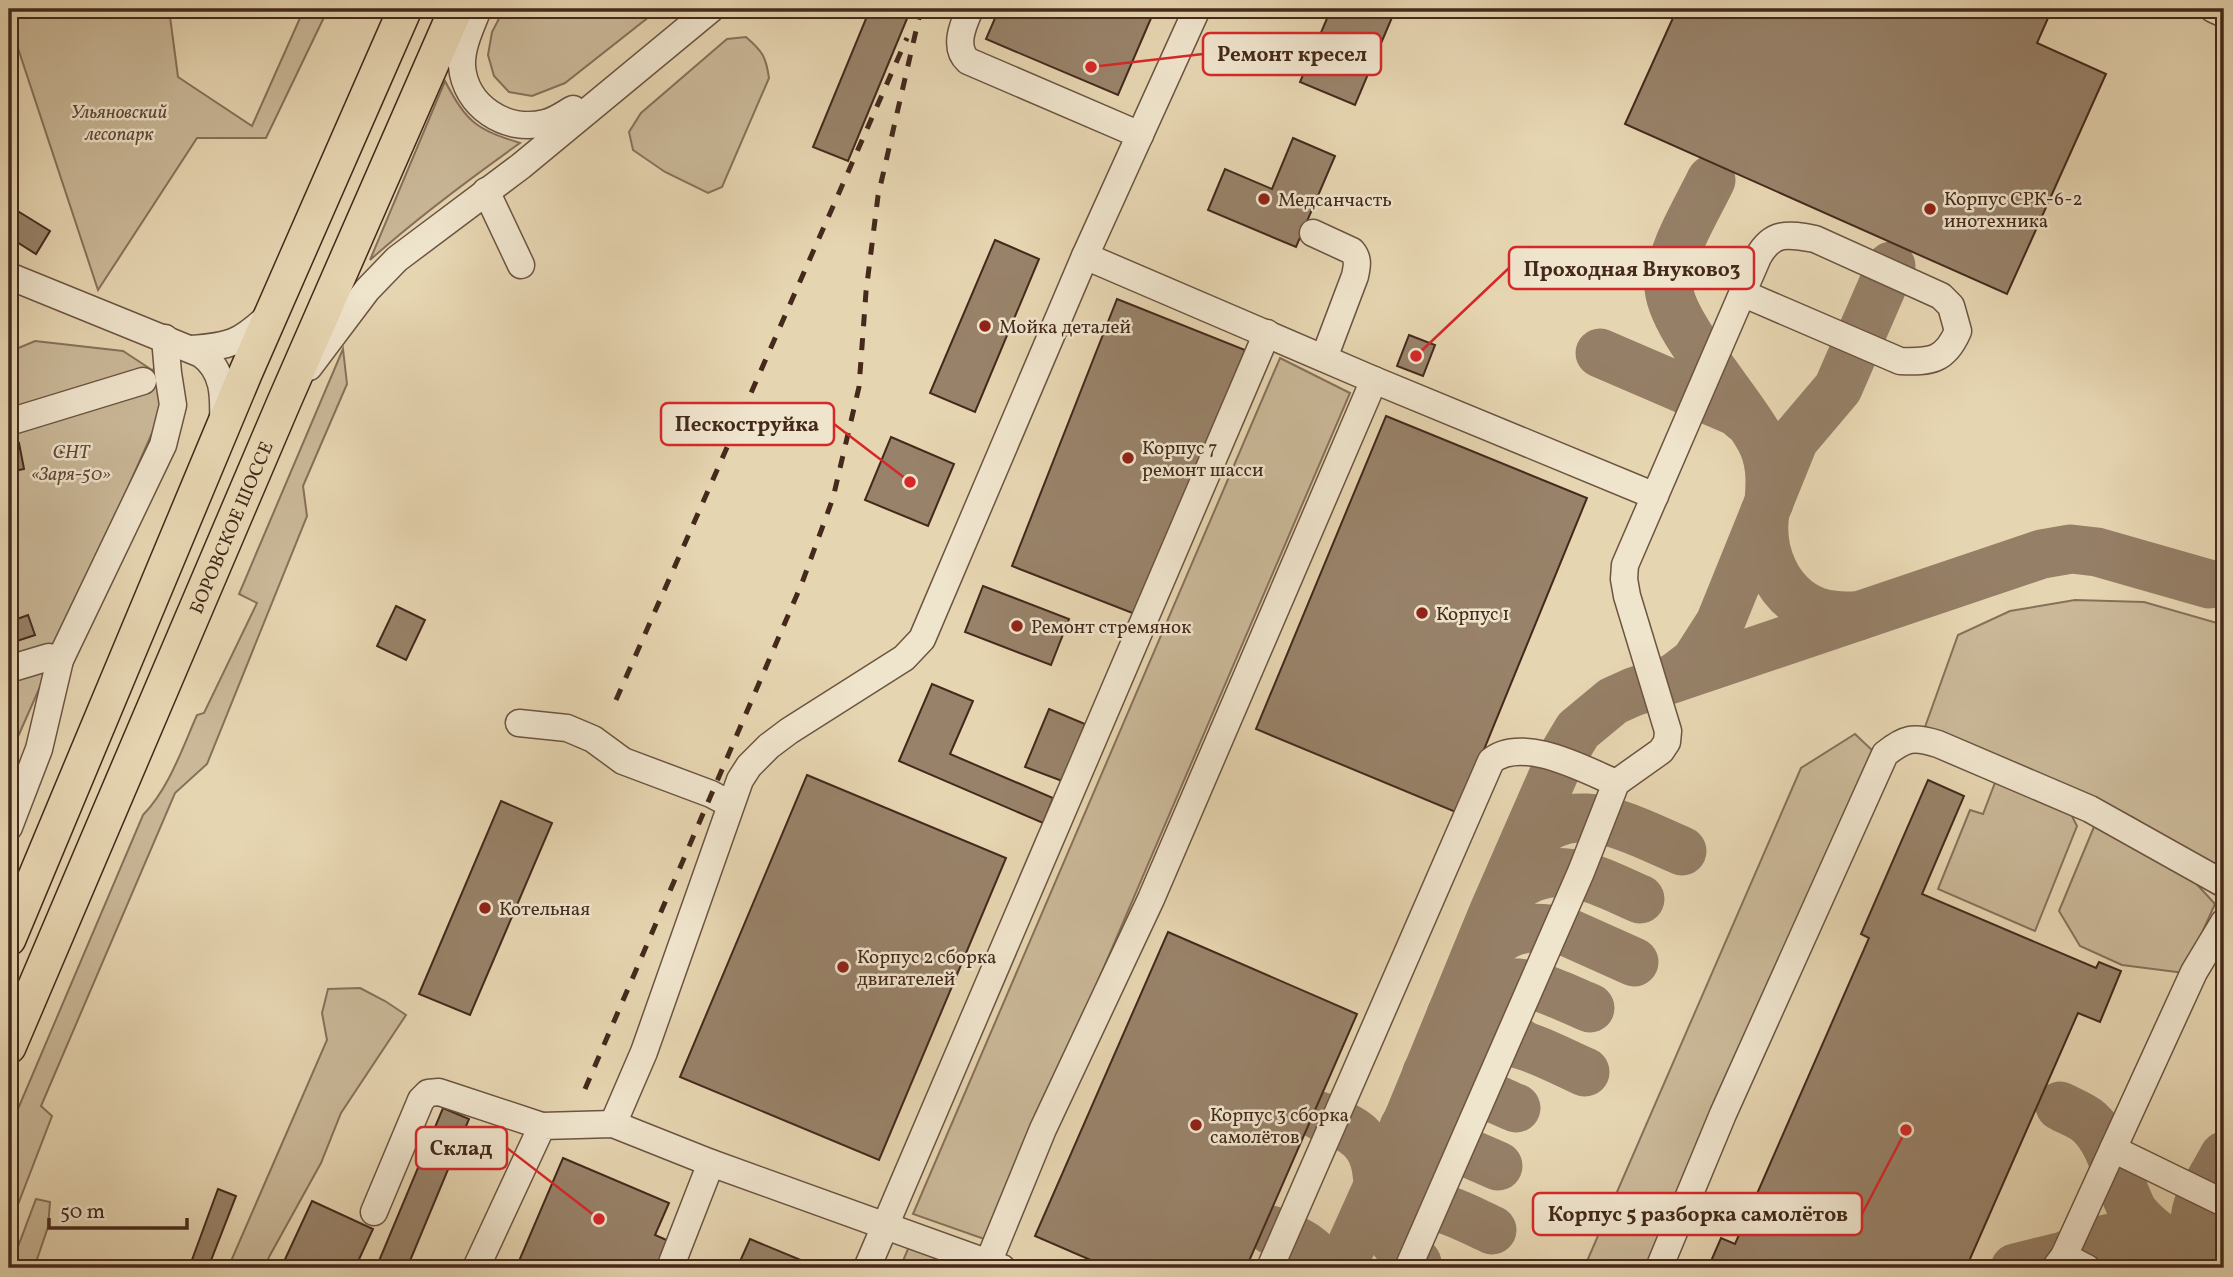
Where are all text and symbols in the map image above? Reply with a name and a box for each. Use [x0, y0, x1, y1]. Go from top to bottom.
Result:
callout: Ремонт кресел [1203, 33, 1381, 75]
text: Ремонт кресел [1217, 41, 1367, 70]
park label: Ульяновский лесопарк [71, 100, 167, 148]
place label: Корпус СРК-6-2 инотехника [1944, 187, 2083, 235]
place label: Медсанчасть [1278, 188, 1392, 214]
marker: Медсанчасть [1256, 191, 1272, 207]
marker: Корпус СРК-6-2 инотехника [1922, 201, 1938, 217]
callout: Проходная Внуково3 [1509, 247, 1754, 289]
text: Проходная Внуково3 [1523, 256, 1741, 285]
place label: Мойка деталей [999, 315, 1131, 341]
marker: Мойка деталей [977, 318, 993, 334]
callout: Пескоструйка [661, 403, 834, 445]
text: Пескоструйка [675, 411, 819, 440]
place label: Корпус 7 ремонт шасси [1142, 436, 1264, 484]
street label: БОРОВСКОЕ ШОССЕ [184, 438, 281, 618]
park label: СНТ «Заря-50» [31, 440, 111, 488]
marker: Корпус 7 ремонт шасси [1120, 450, 1136, 466]
place label: Корпус 1 [1436, 602, 1510, 628]
marker: Корпус 1 [1414, 605, 1430, 621]
place label: Ремонт стремянок [1031, 615, 1191, 641]
marker: Ремонт стремянок [1009, 618, 1025, 634]
place label: Котельная [499, 897, 590, 923]
marker: Котельная [477, 900, 493, 916]
place label: Корпус 2 сборка двигателей [857, 945, 997, 993]
marker: Корпус 2 сборка двигателей [835, 959, 851, 975]
place label: Корпус 3 сборка самолётов [1210, 1103, 1349, 1151]
marker: Корпус 3 сборка самолётов [1188, 1117, 1204, 1133]
callout: Склад [416, 1127, 507, 1169]
text: Склад [430, 1135, 492, 1164]
scale bar [49, 1186, 187, 1230]
callout: Корпус 5 разборка самолётов [1533, 1193, 1862, 1235]
text: 50 m [60, 1198, 105, 1227]
text: Корпус 5 разборка самолётов [1548, 1201, 1848, 1230]

